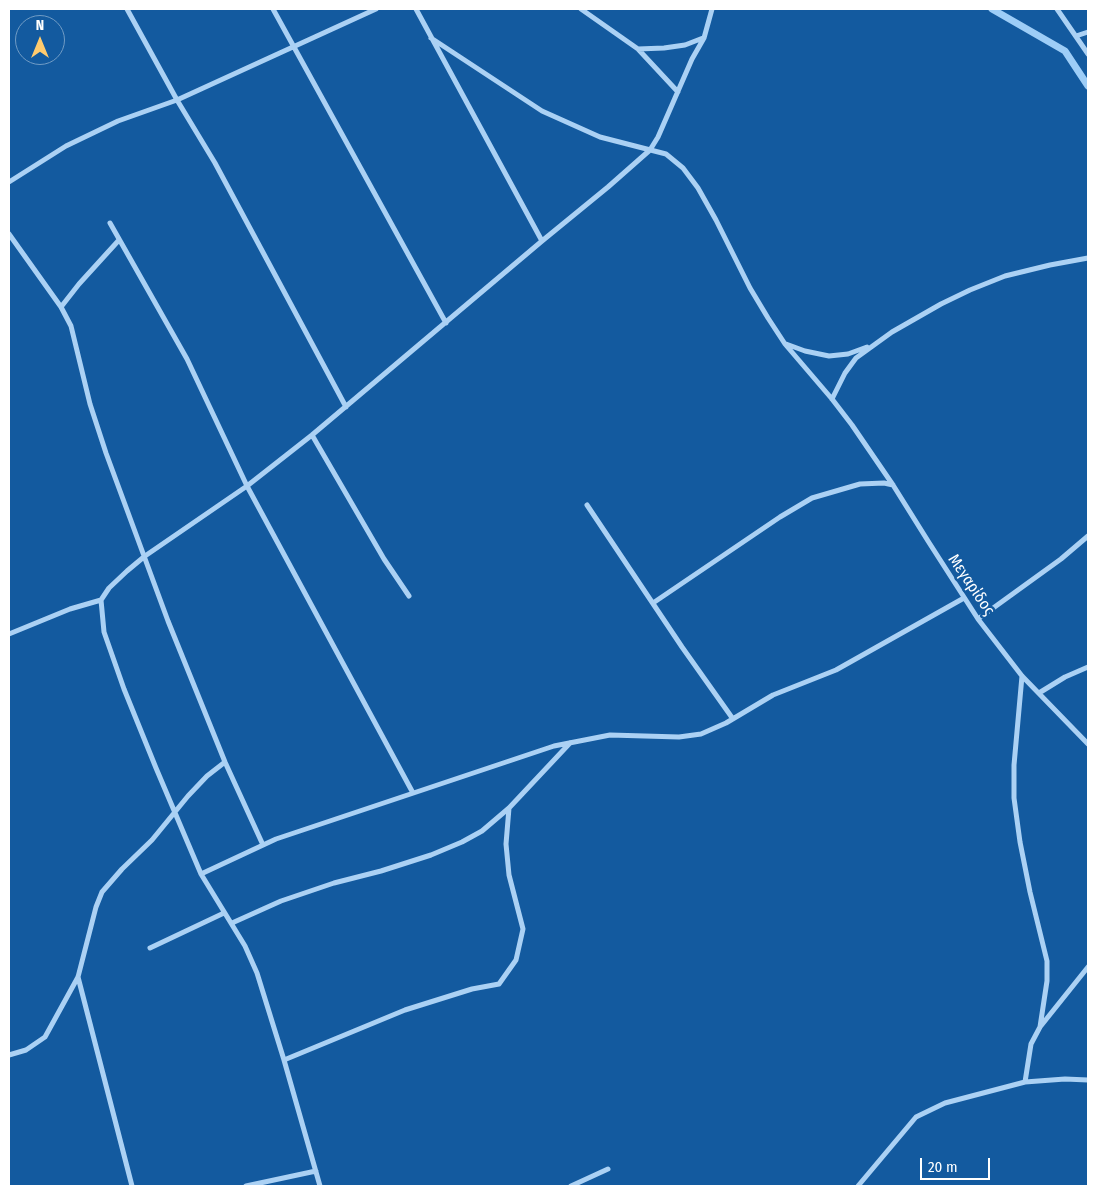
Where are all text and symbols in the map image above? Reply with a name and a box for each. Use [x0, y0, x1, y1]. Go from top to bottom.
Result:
north arrow [15, 15, 65, 65]
text: N [36, 17, 44, 34]
street label: Μεγαρίδος [944, 551, 998, 619]
scale bar [922, 1148, 992, 1180]
text: 20 m [928, 1158, 958, 1176]

